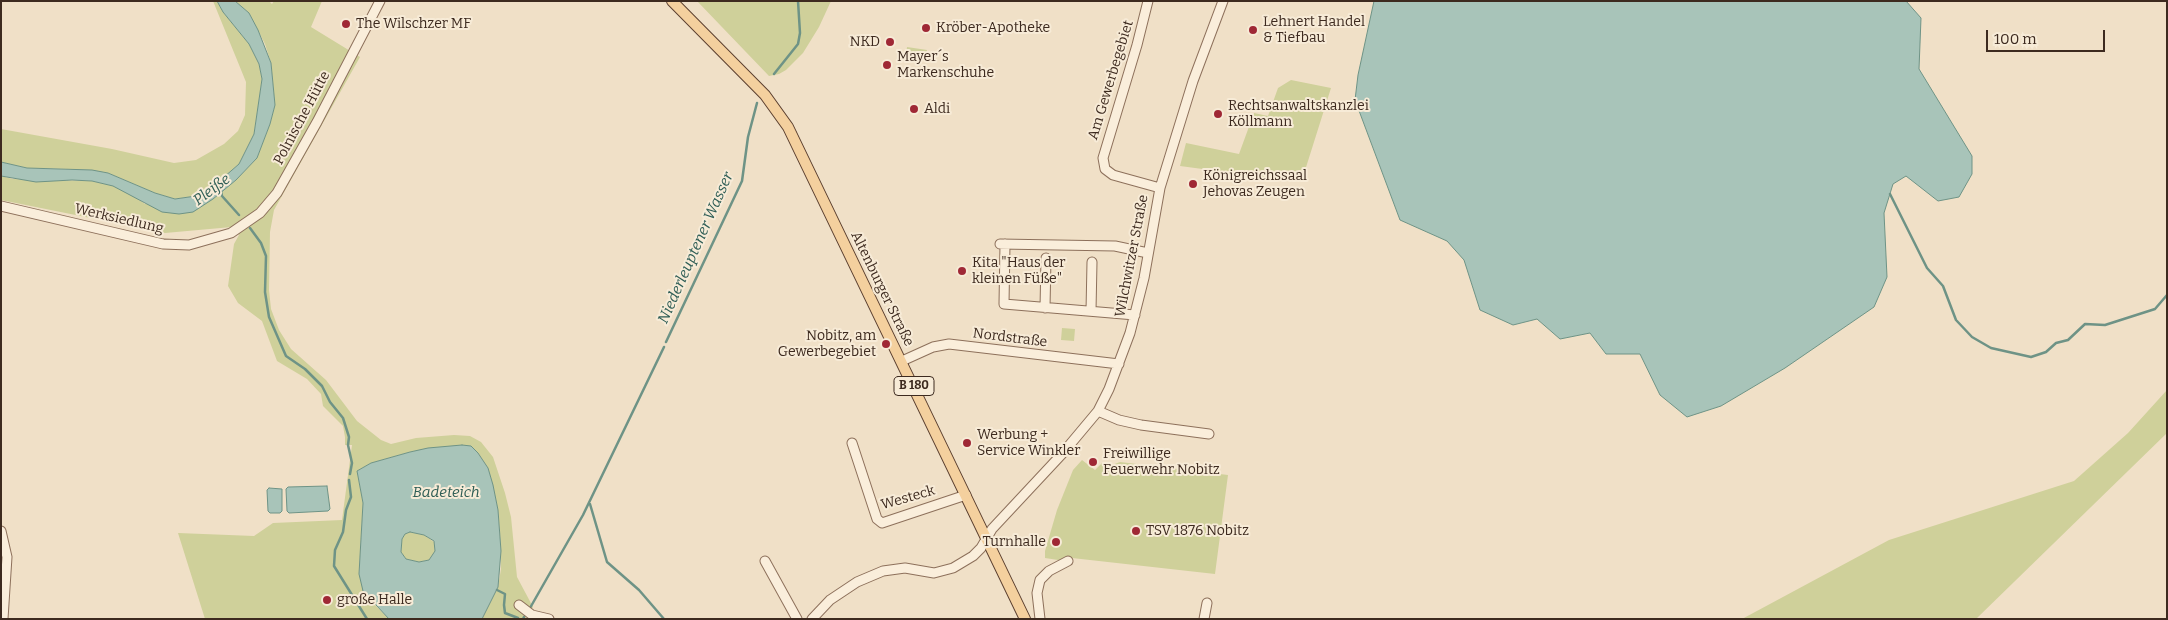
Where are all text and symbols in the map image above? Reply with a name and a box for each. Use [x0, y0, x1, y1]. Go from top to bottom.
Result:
place label: Lehnert Handel & Tiefbau [1263, 14, 1365, 46]
place label: The Wilschzer MF [356, 16, 471, 32]
marker: The Wilschzer MF [340, 18, 352, 30]
street label: Am Gewerbegebiet [1085, 18, 1137, 142]
place label: Kröber-Apotheke [936, 20, 1050, 36]
scale bar [1988, 20, 2107, 52]
marker: Kröber-Apotheke [920, 22, 932, 34]
marker: Lehnert Handel & Tiefbau [1247, 24, 1259, 36]
text: 100 m [1994, 30, 2037, 48]
place label: NKD [849, 34, 880, 50]
marker: NKD [884, 36, 896, 48]
place label: Mayer´s Markenschuhe [897, 49, 994, 82]
marker: Mayer´s Markenschuhe [881, 59, 893, 71]
street label: Polnische Hütte [270, 68, 334, 168]
place label: Rechtsanwaltskanzlei Köllmann [1228, 98, 1369, 130]
place label: Aldi [924, 101, 950, 117]
marker: Aldi [908, 103, 920, 115]
marker: Rechtsanwaltskanzlei Köllmann [1212, 108, 1224, 120]
place label: Königreichssaal Jehovas Zeugen [1203, 168, 1307, 200]
water label: Niederleuptener Wasser [654, 169, 738, 327]
water label: Pleiße [190, 170, 234, 210]
marker: Königreichssaal Jehovas Zeugen [1187, 178, 1199, 190]
street label: Wilchwitzer Straße [1112, 193, 1152, 319]
street label: Werksiedlung [73, 201, 165, 237]
street label: Altenburger Straße [847, 229, 917, 349]
place label: Kita "Haus der kleinen Füße" [972, 255, 1066, 288]
marker: Kita "Haus der kleinen Füße" [956, 265, 968, 277]
street label: Nordstraße [972, 325, 1048, 351]
place label: Nobitz, am Gewerbegebiet [778, 328, 876, 361]
marker: Nobitz, am Gewerbegebiet [880, 338, 892, 350]
road number: B 180 [894, 376, 934, 396]
place label: Werbung + Service Winkler [977, 427, 1080, 460]
marker: Werbung + Service Winkler [961, 437, 973, 449]
place label: Freiwillige Feuerwehr Nobitz [1103, 446, 1220, 478]
marker: Freiwillige Feuerwehr Nobitz [1087, 456, 1099, 468]
street label: Westeck [879, 482, 937, 514]
water label: Badeteich [412, 484, 480, 502]
place label: TSV 1876 Nobitz [1146, 523, 1249, 539]
marker: TSV 1876 Nobitz [1130, 525, 1142, 537]
place label: Turnhalle [982, 534, 1046, 550]
marker: Turnhalle [1050, 536, 1062, 548]
place label: große Halle [337, 592, 412, 608]
marker: große Halle [321, 594, 333, 606]

